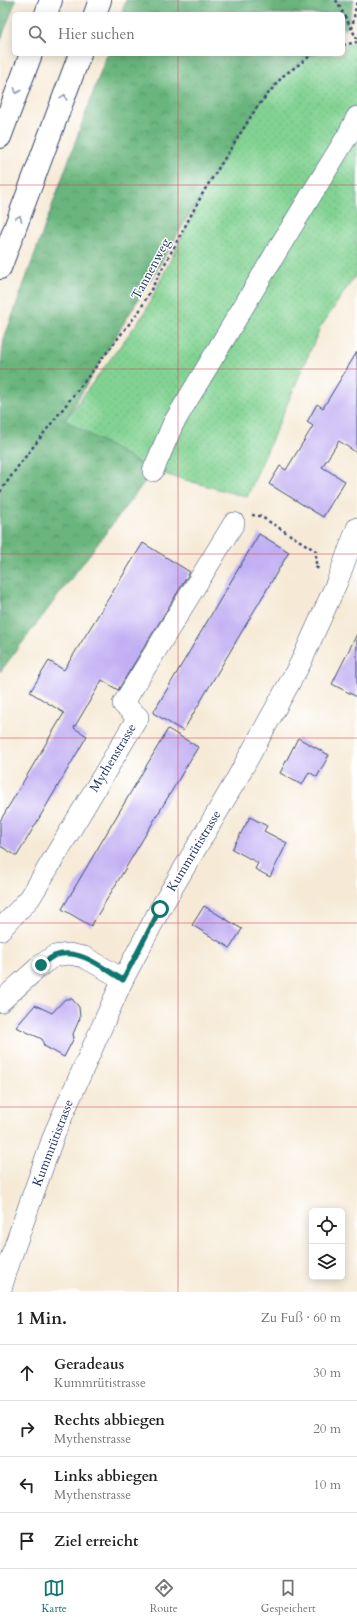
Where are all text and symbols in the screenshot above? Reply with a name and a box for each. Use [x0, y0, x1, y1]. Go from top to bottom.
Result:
search box [12, 12, 345, 56]
icon: search [26, 23, 48, 45]
text: Hier suchen [58, 24, 135, 44]
one-way arrow [14, 87, 22, 94]
one-way arrow [60, 93, 68, 100]
one-way arrow [14, 215, 22, 222]
street label: Tannenweg [127, 235, 175, 303]
street label: Mythenstrasse [85, 720, 141, 796]
street label: Kummrütistrasse [163, 807, 225, 895]
route start [151, 900, 169, 918]
route end [32, 956, 50, 974]
street label: Kummrütistrasse [28, 1097, 78, 1189]
map controls [309, 1208, 345, 1280]
button: locate [309, 1208, 345, 1244]
button: layers [309, 1244, 345, 1280]
text: 1 Min. [16, 1307, 67, 1330]
text: Zu Fuß · 60 m [261, 1309, 341, 1327]
text: Geradeaus [54, 1354, 124, 1374]
icon: ahead [16, 1362, 38, 1384]
text: 30 m [313, 1364, 341, 1382]
text: Kummrütistrasse [54, 1374, 146, 1392]
text: Rechts abbiegen [54, 1410, 165, 1430]
icon: right [16, 1418, 38, 1440]
text: 20 m [313, 1420, 341, 1438]
text: Mythenstrasse [54, 1430, 131, 1448]
text: Links abbiegen [54, 1466, 158, 1486]
icon: left [16, 1474, 38, 1496]
text: 10 m [313, 1476, 341, 1494]
text: Mythenstrasse [54, 1486, 131, 1504]
icon: arrive [16, 1530, 38, 1552]
text: Ziel erreicht [54, 1531, 138, 1551]
tab: Karte [41, 1577, 67, 1616]
tab: Route [150, 1577, 178, 1616]
tab: Gespeichert [261, 1577, 316, 1616]

